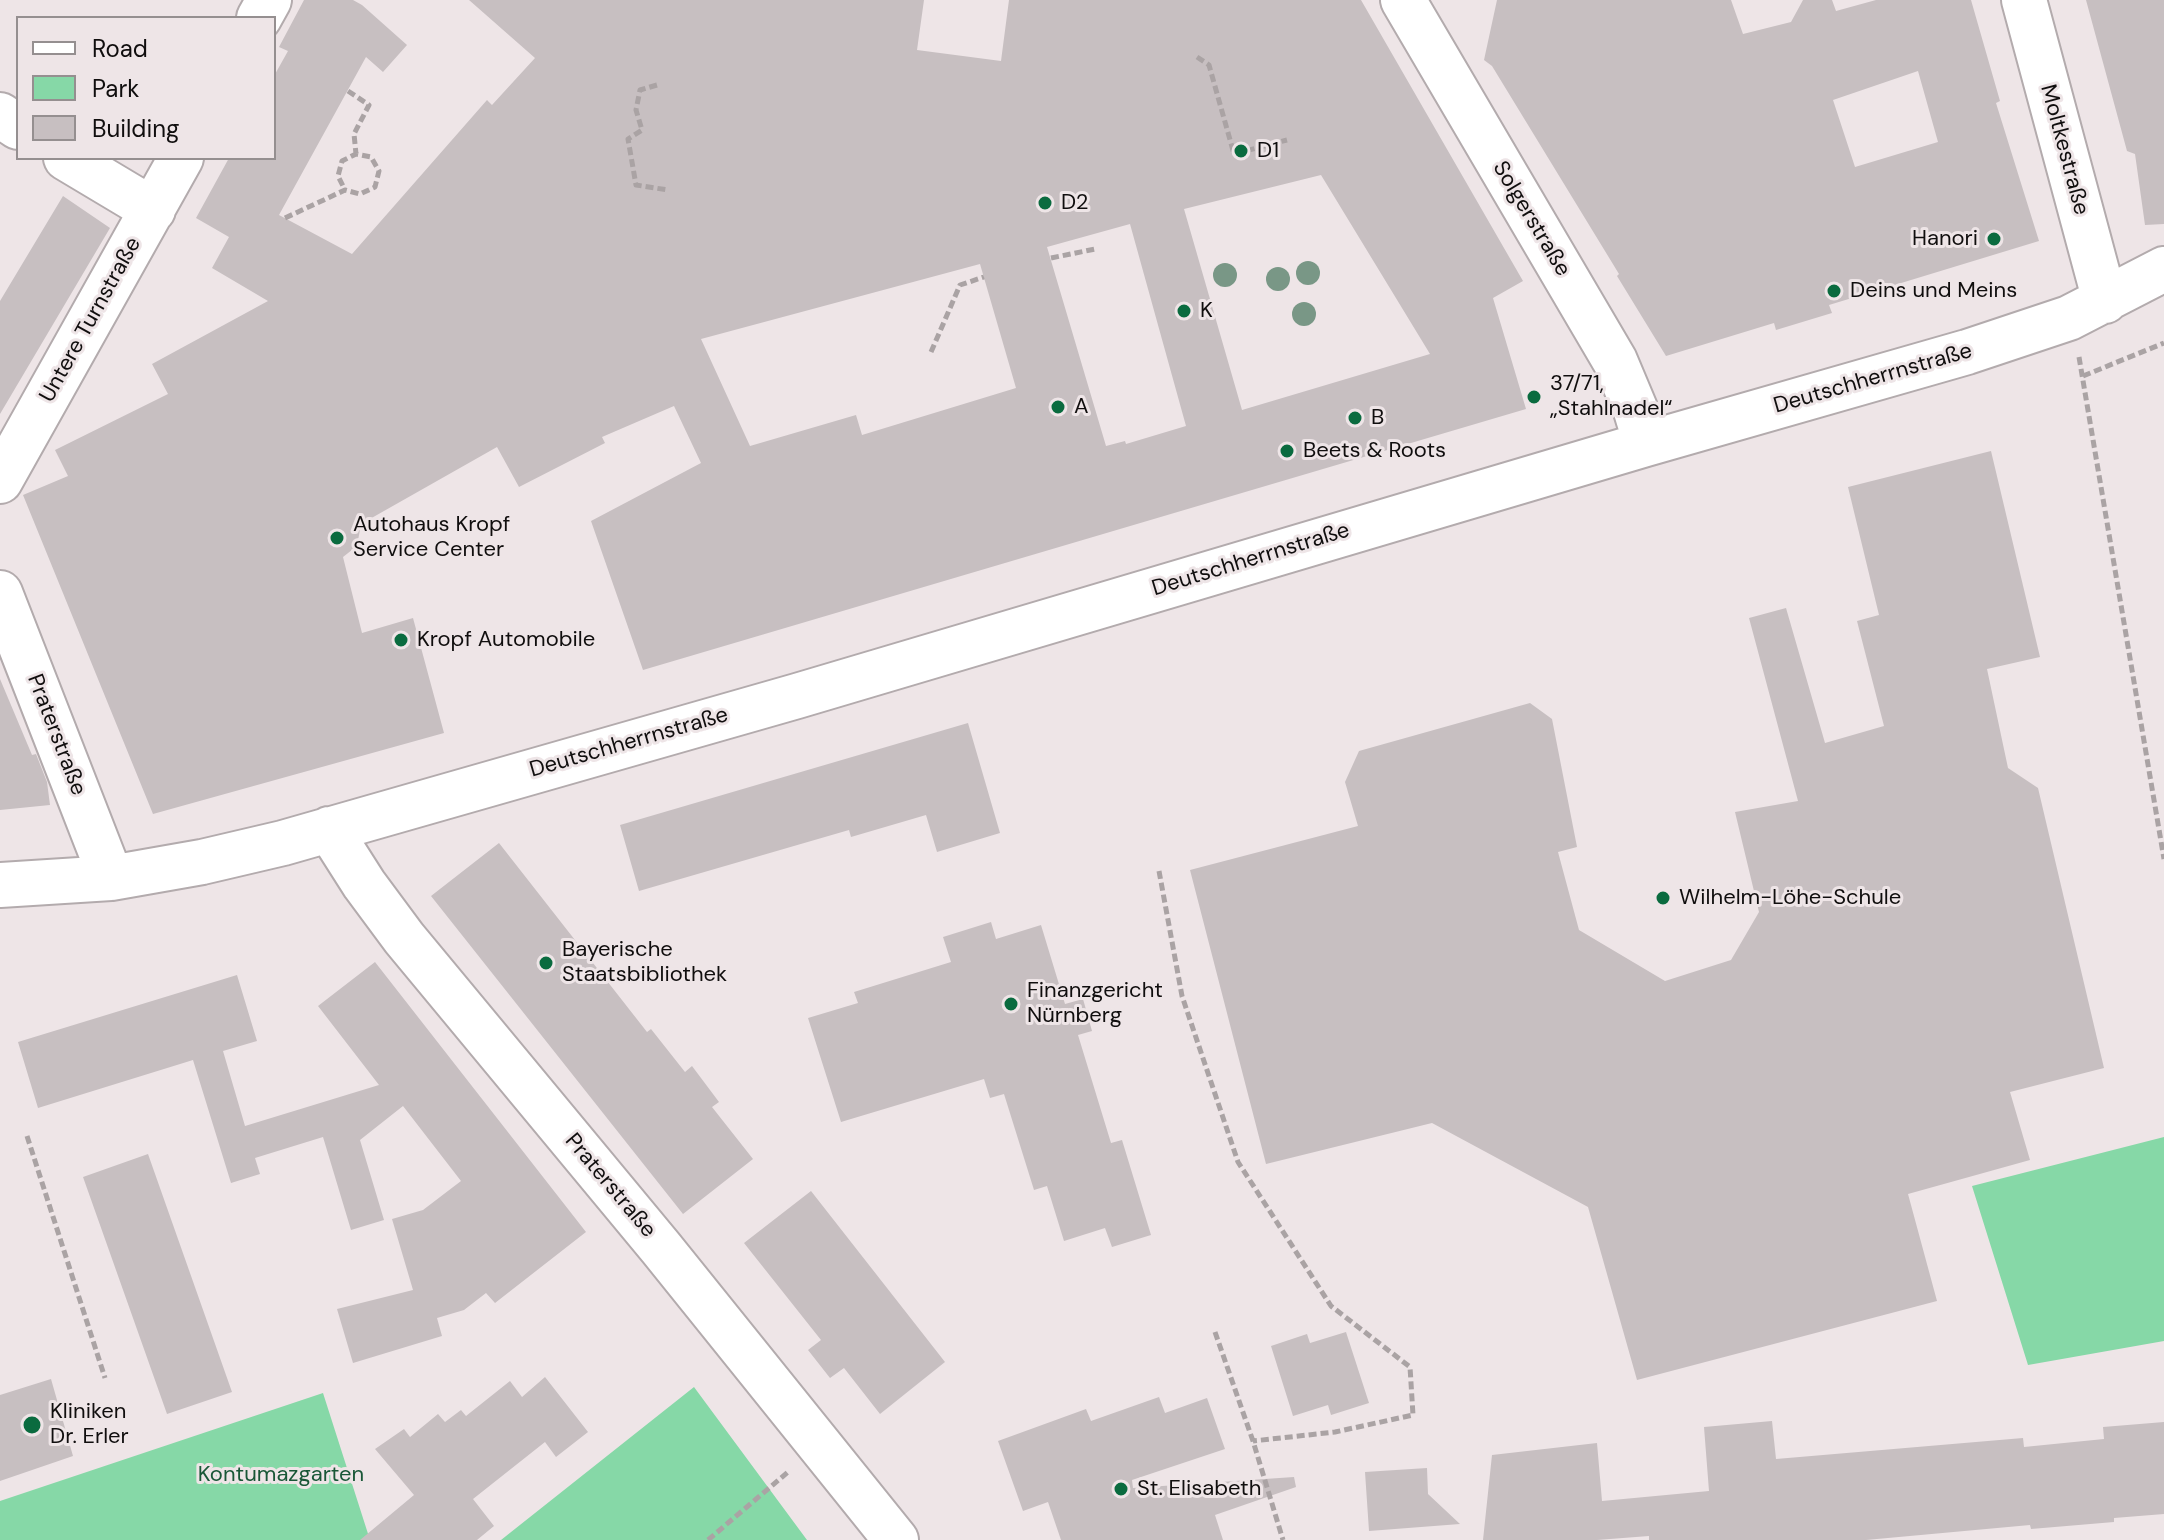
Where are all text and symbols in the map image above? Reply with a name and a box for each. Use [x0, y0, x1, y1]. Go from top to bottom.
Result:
legend [16, 16, 276, 160]
text: Road [92, 33, 148, 64]
text: Park [92, 73, 139, 104]
street label: Moltkestraße [2034, 82, 2094, 218]
text: Building [92, 113, 179, 144]
place label: D1 [1257, 138, 1279, 164]
marker: D1 [1232, 142, 1250, 160]
street label: Solgerstraße [1486, 157, 1576, 281]
place label: D2 [1061, 190, 1088, 216]
marker: D2 [1036, 194, 1054, 212]
place label: Hanori [1912, 226, 1978, 252]
marker: Hanori [1985, 230, 2003, 248]
street label: Untere Turnstraße [35, 233, 147, 407]
place label: Deins und Meins [1850, 278, 2017, 304]
marker: Deins und Meins [1825, 282, 1843, 300]
place label: K [1200, 298, 1213, 324]
marker: K [1175, 302, 1193, 320]
street label: Deutschherrnstraße [1771, 338, 1975, 420]
place label: 37/71, „Stahlnadel“ [1550, 371, 1672, 422]
marker: 37/71, „Stahlnadel“ [1525, 388, 1543, 406]
place label: A [1074, 394, 1089, 420]
marker: A [1049, 398, 1067, 416]
place label: B [1371, 405, 1384, 431]
marker: B [1346, 409, 1364, 427]
place label: Beets & Roots [1303, 438, 1446, 464]
marker: Beets & Roots [1278, 442, 1296, 460]
place label: Autohaus Kropf Service Center [353, 512, 510, 564]
street label: Deutschherrnstraße [1149, 517, 1353, 603]
marker: Autohaus Kropf Service Center [328, 529, 346, 547]
place label: Kropf Automobile [417, 627, 595, 653]
marker: Kropf Automobile [392, 631, 410, 649]
street label: Praterstraße [21, 671, 91, 799]
street label: Deutschherrnstraße [527, 702, 731, 784]
place label: Wilhelm-Löhe-Schule [1679, 885, 1901, 911]
marker: Wilhelm-Löhe-Schule [1654, 889, 1672, 907]
place label: Bayerische Staatsbibliothek [562, 937, 727, 988]
marker: Bayerische Staatsbibliothek [537, 954, 555, 972]
place label: Finanzgericht Nürnberg [1027, 978, 1163, 1030]
marker: Finanzgericht Nürnberg [1002, 995, 1020, 1013]
street label: Praterstraße [559, 1129, 661, 1243]
place label: Kliniken Dr. Erler [50, 1399, 129, 1450]
marker: Kliniken Dr. Erler [21, 1414, 43, 1436]
park label: Kontumazgarten [198, 1462, 364, 1488]
place label: St. Elisabeth [1137, 1476, 1261, 1502]
marker: St. Elisabeth [1112, 1480, 1130, 1498]

